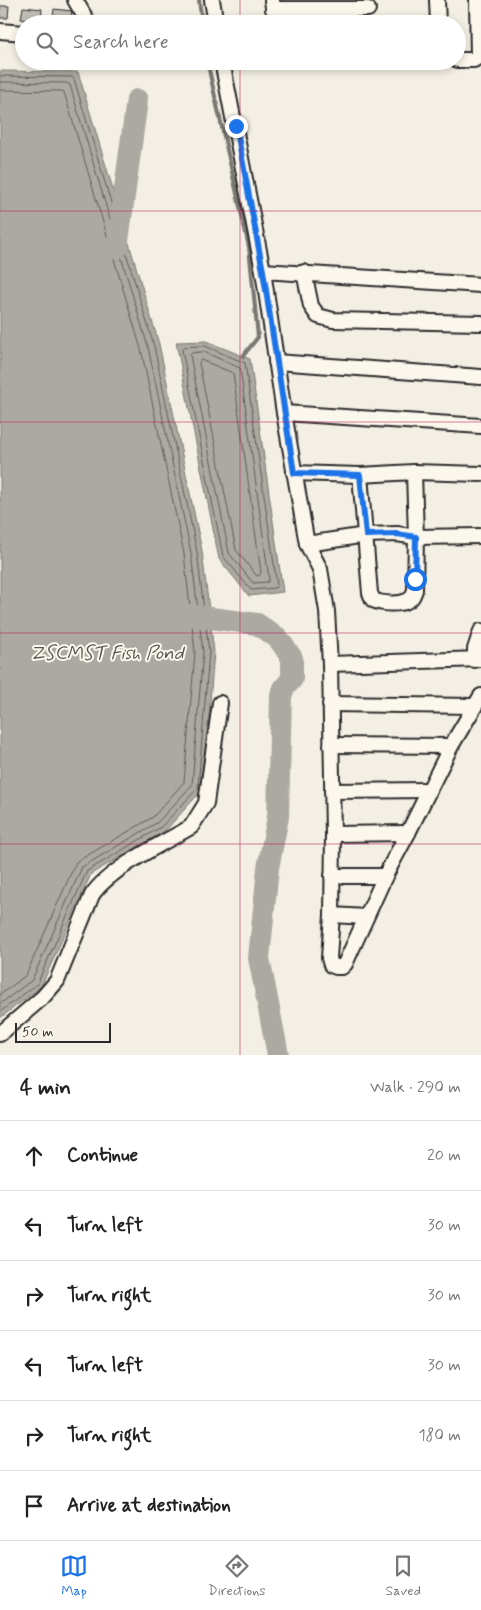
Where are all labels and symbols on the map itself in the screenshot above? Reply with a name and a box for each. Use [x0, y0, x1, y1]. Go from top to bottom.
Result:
route end [225, 115, 248, 138]
route start [404, 568, 427, 591]
water label: ZSCMST Fish Pond [30, 641, 186, 666]
scale bar [15, 1020, 111, 1043]

